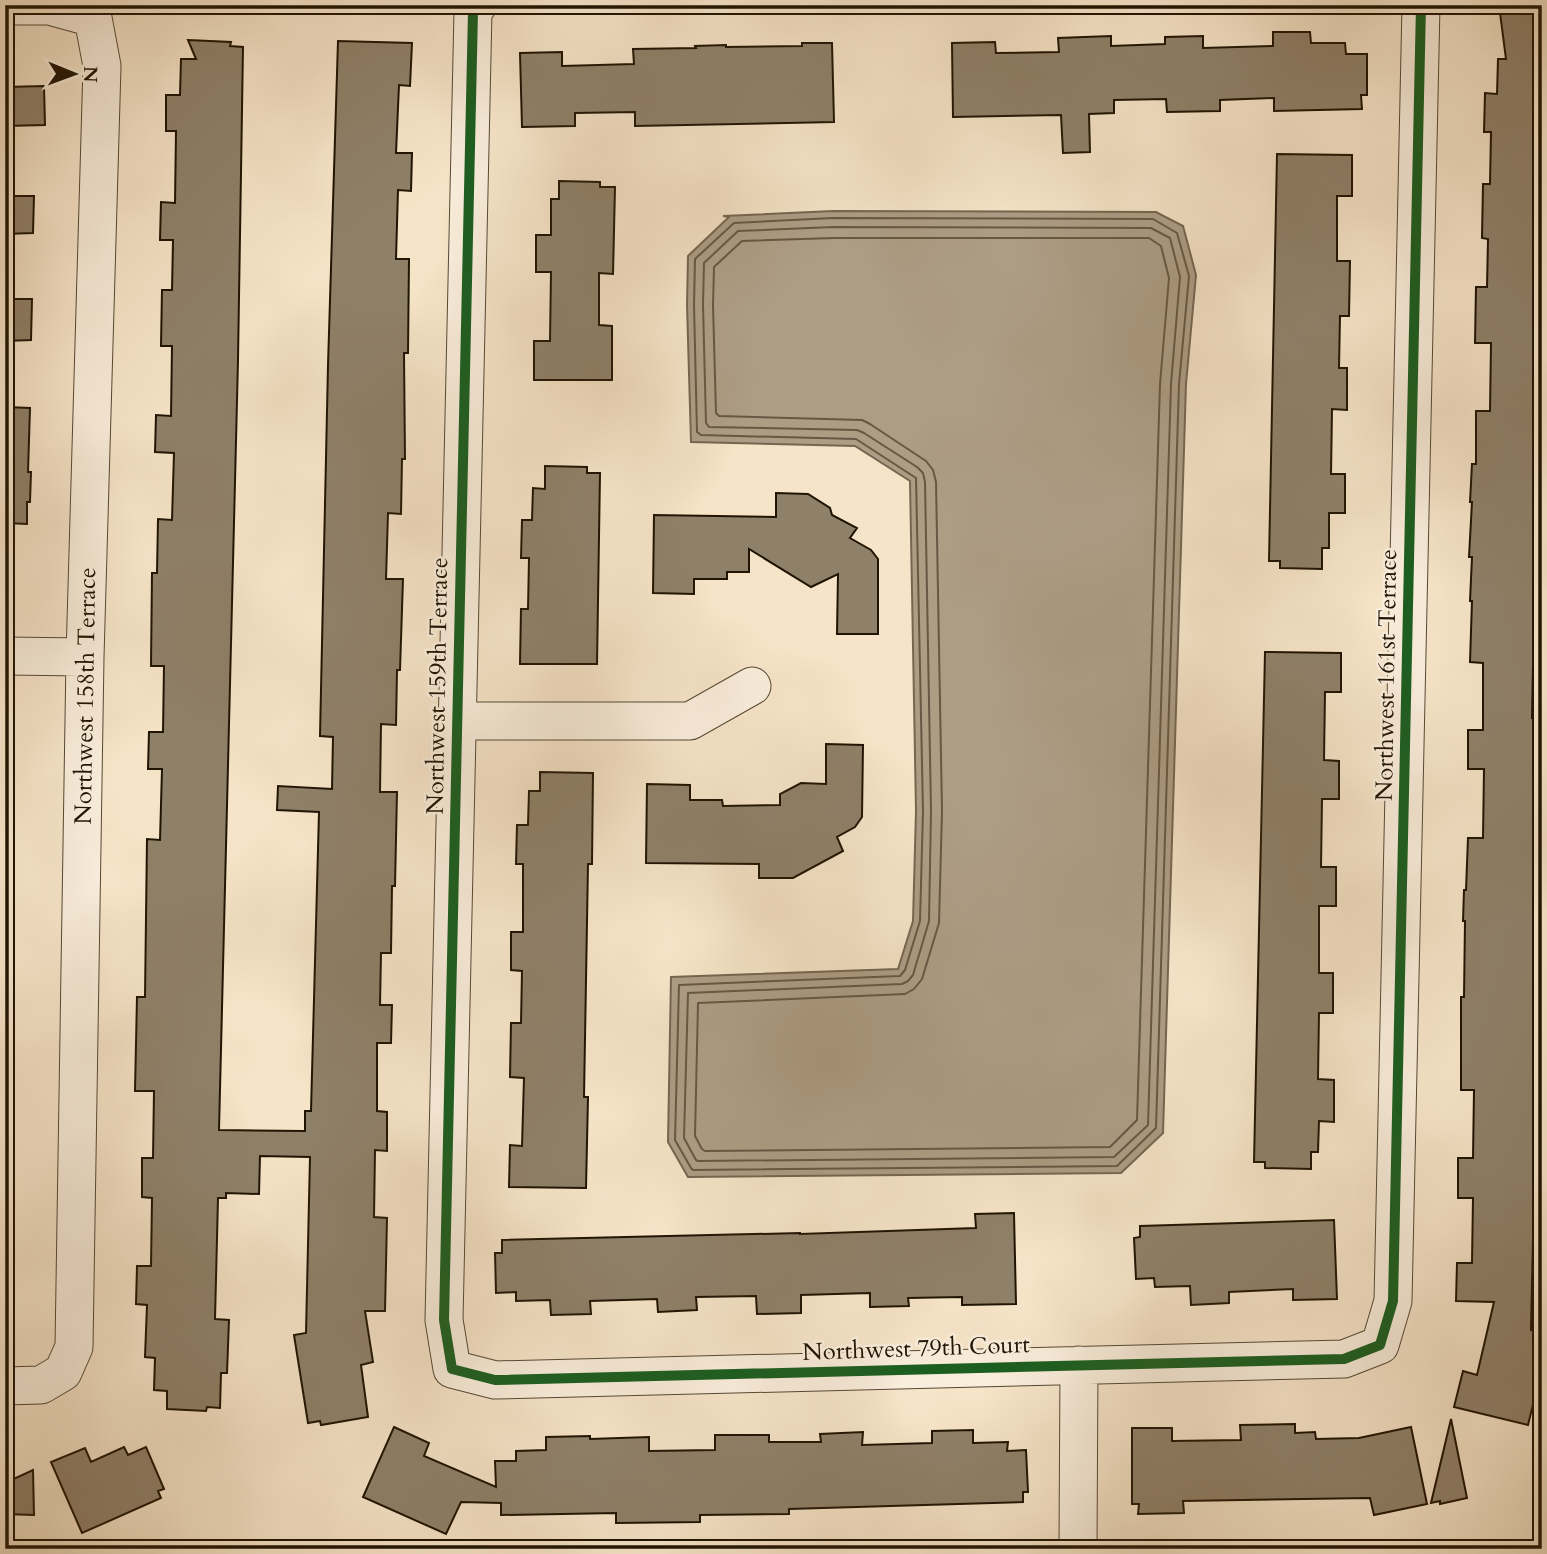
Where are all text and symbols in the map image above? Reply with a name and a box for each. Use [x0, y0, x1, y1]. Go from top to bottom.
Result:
north arrow [38, 38, 108, 108]
text: N [77, 66, 103, 83]
street label: Northwest 161st Terrace [1368, 549, 1405, 801]
street label: Northwest 159th Terrace [419, 557, 456, 815]
street label: Northwest 158th Terrace [67, 567, 104, 825]
street label: Northwest 79th Court [802, 1328, 1031, 1369]

